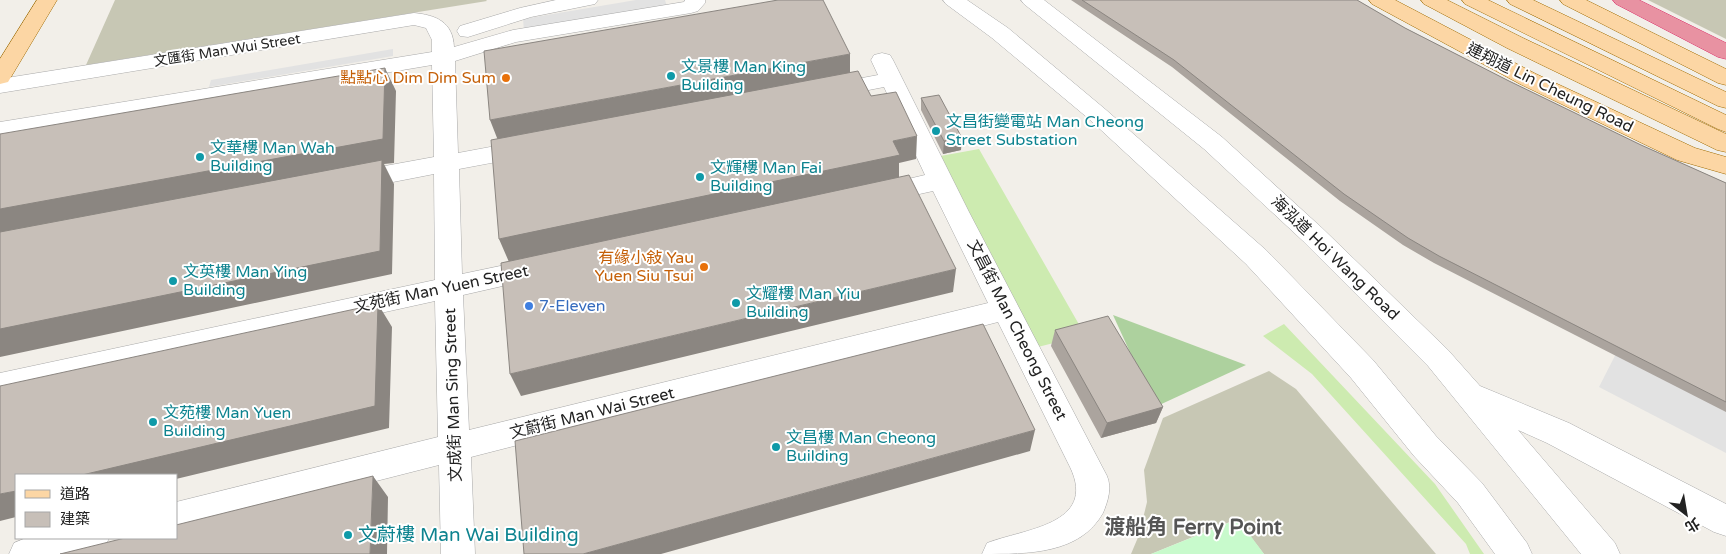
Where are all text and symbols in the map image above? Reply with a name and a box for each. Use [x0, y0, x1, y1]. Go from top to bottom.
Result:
street label: 文匯街 Man Wui Street [152, 30, 302, 70]
street label: 連翔道 Lin Cheung Road [1463, 39, 1637, 137]
place label: 文景樓 Man King Building [681, 57, 806, 95]
place label: 點點心 Dim Dim Sum [340, 68, 496, 88]
marker: 文景樓 Man King Building [665, 70, 677, 82]
marker: 點點心 Dim Dim Sum [500, 72, 512, 84]
place label: 文昌街變電站 Man Cheong Street Substation [946, 112, 1144, 150]
marker: 文昌街變電站 Man Cheong Street Substation [930, 125, 942, 137]
place label: 文華樓 Man Wah Building [210, 138, 335, 176]
marker: 文華樓 Man Wah Building [194, 151, 206, 163]
place label: 文輝樓 Man Fai Building [710, 158, 822, 196]
marker: 文輝樓 Man Fai Building [694, 171, 706, 183]
street label: 海泓道 Hoi Wang Road [1267, 192, 1403, 324]
street label: 文昌街 Man Cheong Street [963, 236, 1071, 424]
place label: 有緣小敍 Yau Yuen Siu Tsui [595, 248, 694, 286]
street label: 文苑街 Man Yuen Street [352, 261, 530, 317]
marker: 有緣小敍 Yau Yuen Siu Tsui [698, 261, 710, 273]
place label: 文英樓 Man Ying Building [183, 262, 307, 300]
marker: 文英樓 Man Ying Building [167, 275, 179, 287]
place label: 文耀樓 Man Yiu Building [746, 284, 860, 322]
place label: 7-Eleven [539, 296, 606, 316]
marker: 文耀樓 Man Yiu Building [730, 297, 742, 309]
marker: 7-Eleven [523, 300, 535, 312]
street label: 文成街 Man Sing Street [440, 308, 466, 482]
street label: 文蔚街 Man Wai Street [508, 383, 676, 443]
place label: 文苑樓 Man Yuen Building [163, 403, 291, 441]
marker: 文苑樓 Man Yuen Building [147, 416, 159, 428]
place label: 文昌樓 Man Cheong Building [786, 428, 936, 466]
marker: 文昌樓 Man Cheong Building [770, 441, 782, 453]
legend [15, 474, 178, 539]
text: 道路 [60, 485, 90, 503]
north arrow [1661, 489, 1711, 539]
text: 建築 [60, 510, 90, 528]
text: 北 [1682, 514, 1703, 536]
district label: 渡船角 Ferry Point [1104, 515, 1282, 540]
place label: 文蔚樓 Man Wai Building [358, 524, 579, 546]
marker: 文蔚樓 Man Wai Building [342, 529, 354, 541]

